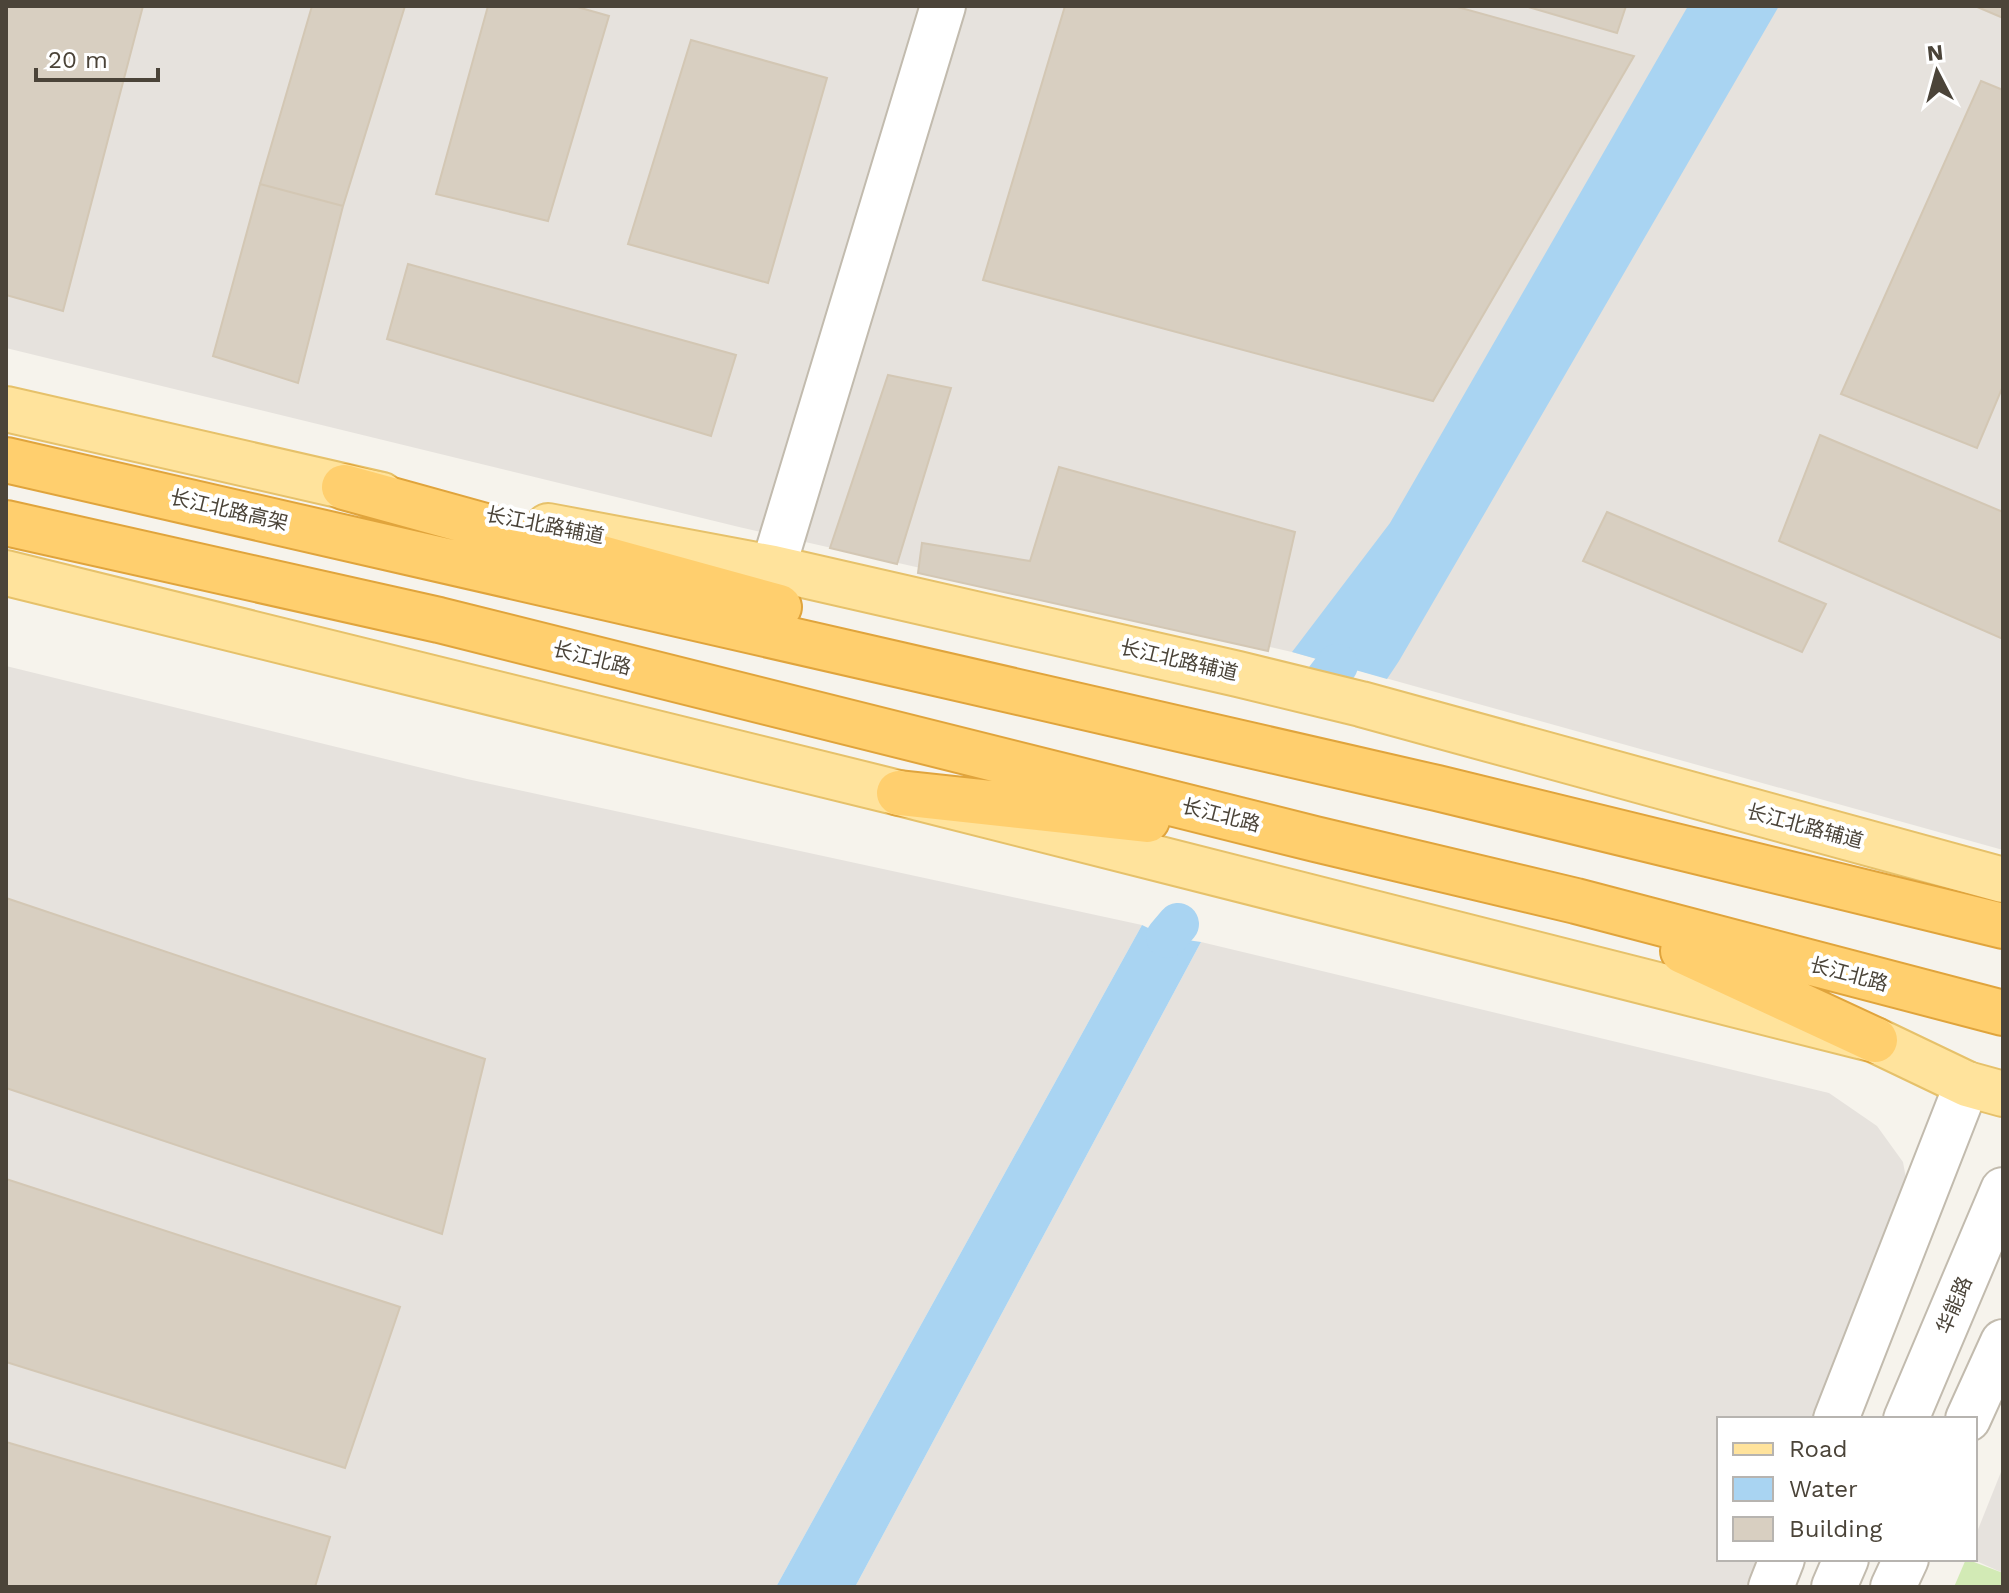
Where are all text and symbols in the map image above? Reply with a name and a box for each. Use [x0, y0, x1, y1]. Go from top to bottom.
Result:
scale bar [36, 32, 158, 82]
north arrow [1897, 32, 1977, 112]
text: N [1926, 39, 1944, 66]
text: 20 m [48, 46, 108, 74]
street label: 长江北路高架 [168, 485, 290, 535]
street label: 长江北路辅道 [484, 502, 606, 548]
street label: 长江北路辅道 [1118, 635, 1240, 685]
street label: 长江北路 [550, 637, 634, 679]
street label: 长江北路 [1179, 794, 1263, 836]
street label: 长江北路辅道 [1744, 799, 1866, 853]
street label: 长江北路 [1807, 952, 1891, 996]
street label: 华能路 [1931, 1273, 1977, 1337]
legend [1717, 1417, 1977, 1561]
text: Road [1789, 1435, 1848, 1463]
text: Water [1789, 1475, 1858, 1503]
text: Building [1789, 1515, 1882, 1543]

